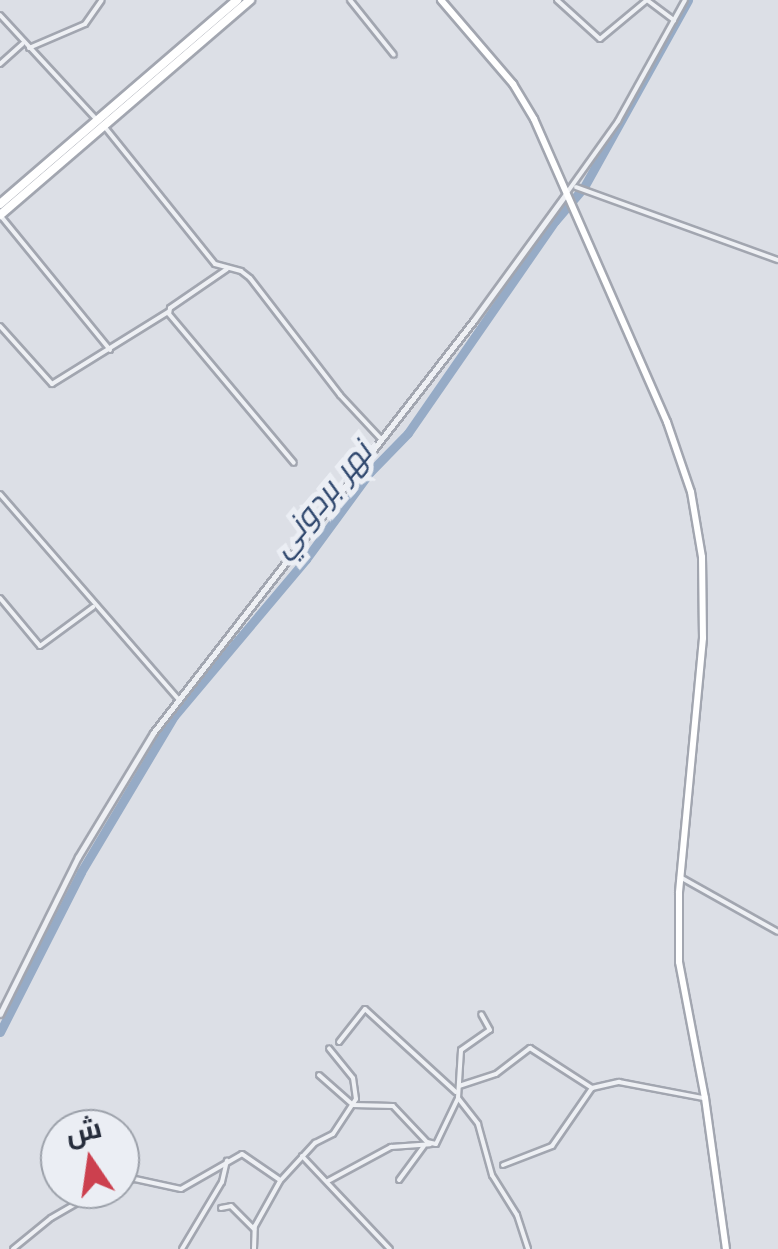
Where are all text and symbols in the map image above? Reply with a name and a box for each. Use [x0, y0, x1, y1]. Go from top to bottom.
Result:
water label: نهر بردوني [262, 434, 380, 564]
north arrow [40, 1109, 140, 1209]
text: ش [62, 1111, 105, 1151]

